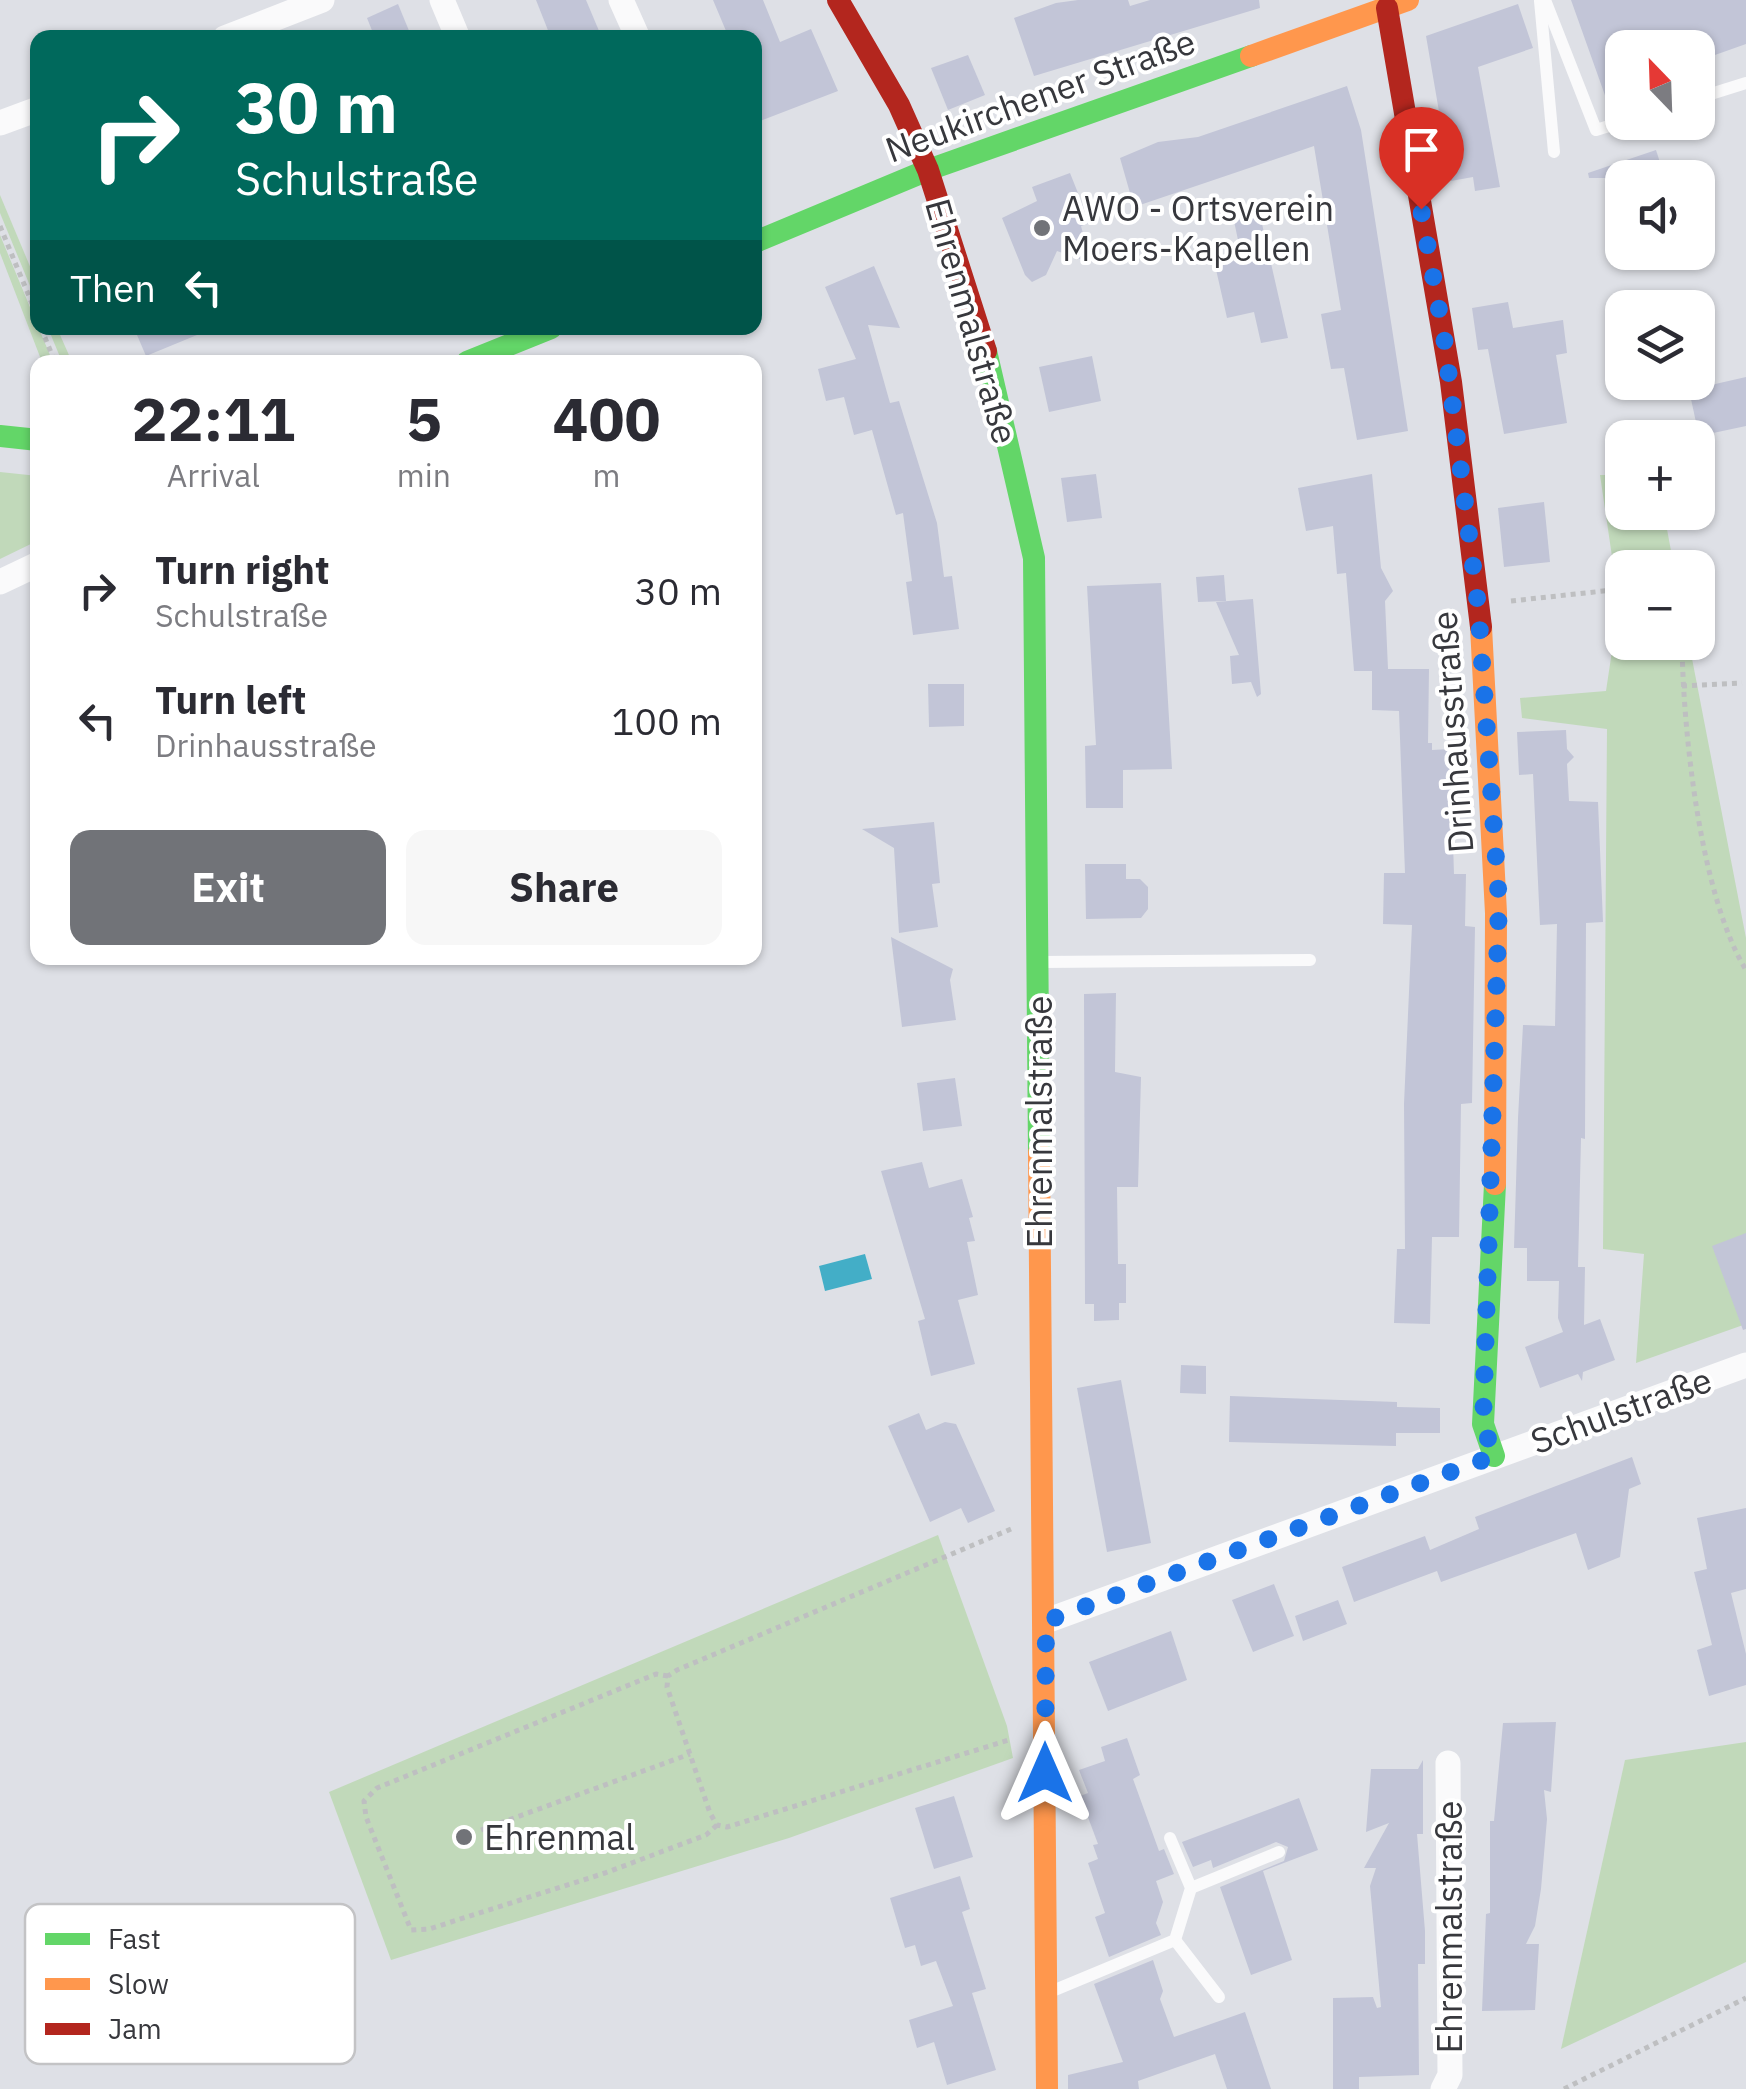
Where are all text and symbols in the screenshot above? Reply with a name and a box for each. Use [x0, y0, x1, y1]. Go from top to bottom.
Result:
street label: Neukirchener Straße [879, 18, 1201, 172]
north arrow [1605, 30, 1715, 140]
map controls [1605, 30, 1715, 660]
text: 30 m [235, 61, 398, 152]
icon: right [70, 70, 200, 200]
pin [1379, 107, 1464, 210]
icon: arrive [1394, 122, 1449, 177]
text: Schulstraße [235, 149, 478, 207]
button: sound [1605, 160, 1715, 270]
place label: AWO - Ortsverein Moers-Kapellen [1062, 185, 1334, 271]
street label: Ehrenmalstraße [915, 193, 1029, 449]
marker: AWO - Ortsverein Moers-Kapellen [1031, 217, 1053, 239]
icon: left [176, 260, 231, 315]
text: Then [70, 263, 156, 312]
button: layers [1605, 290, 1715, 400]
text: 22:11 [132, 379, 295, 458]
text: 5 [406, 379, 442, 458]
text: 400 [552, 379, 660, 458]
button: + [1605, 420, 1715, 530]
text: Arrival [167, 454, 260, 496]
text: min [397, 454, 451, 496]
text: m [593, 454, 620, 496]
text: Turn right [155, 545, 330, 594]
button: − [1605, 550, 1715, 660]
icon: right [70, 563, 125, 618]
text: 30 m [634, 566, 722, 615]
text: Schulstraße [155, 594, 328, 636]
street label: Drinhausstraße [1421, 610, 1483, 854]
text: Turn left [155, 675, 306, 724]
icon: left [70, 693, 125, 748]
text: 100 m [611, 696, 722, 745]
text: Drinhausstraße [155, 724, 377, 766]
button: Exit [70, 830, 386, 945]
button: Share [406, 830, 722, 945]
street label: Ehrenmalstraße [1016, 996, 1062, 1248]
street label: Schulstraße [1524, 1356, 1718, 1464]
position arrow [993, 1721, 1097, 1825]
street label: Ehrenmalstraße [1426, 1801, 1472, 2053]
place label: Ehrenmal [484, 1814, 635, 1860]
marker: Ehrenmal [453, 1826, 475, 1848]
legend [25, 1904, 355, 2064]
text: Fast [108, 1920, 161, 1957]
text: Slow [108, 1965, 169, 2002]
text: Jam [108, 2010, 162, 2047]

